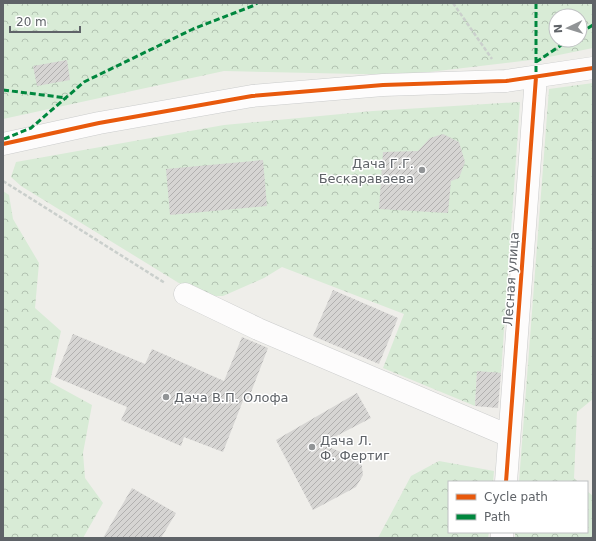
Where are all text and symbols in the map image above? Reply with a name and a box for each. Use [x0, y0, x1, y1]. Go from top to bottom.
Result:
scale bar [10, 8, 80, 34]
north arrow [548, 8, 588, 48]
text: 20 m [16, 15, 47, 29]
text: N [552, 24, 565, 34]
place label: Дача Г.Г. Бескараваева [319, 156, 414, 186]
marker: Дача Г.Г. Бескараваева [417, 165, 427, 175]
street label: Лесная улица [500, 231, 522, 327]
place label: Дача В.П. Олофа [174, 390, 289, 405]
marker: Дача В.П. Олофа [161, 392, 171, 402]
place label: Дача Л. Ф. Фертиг [320, 433, 390, 463]
marker: Дача Л. Ф. Фертиг [307, 442, 317, 452]
legend [448, 481, 588, 533]
text: Cycle path [484, 490, 548, 504]
text: Path [484, 510, 510, 524]

